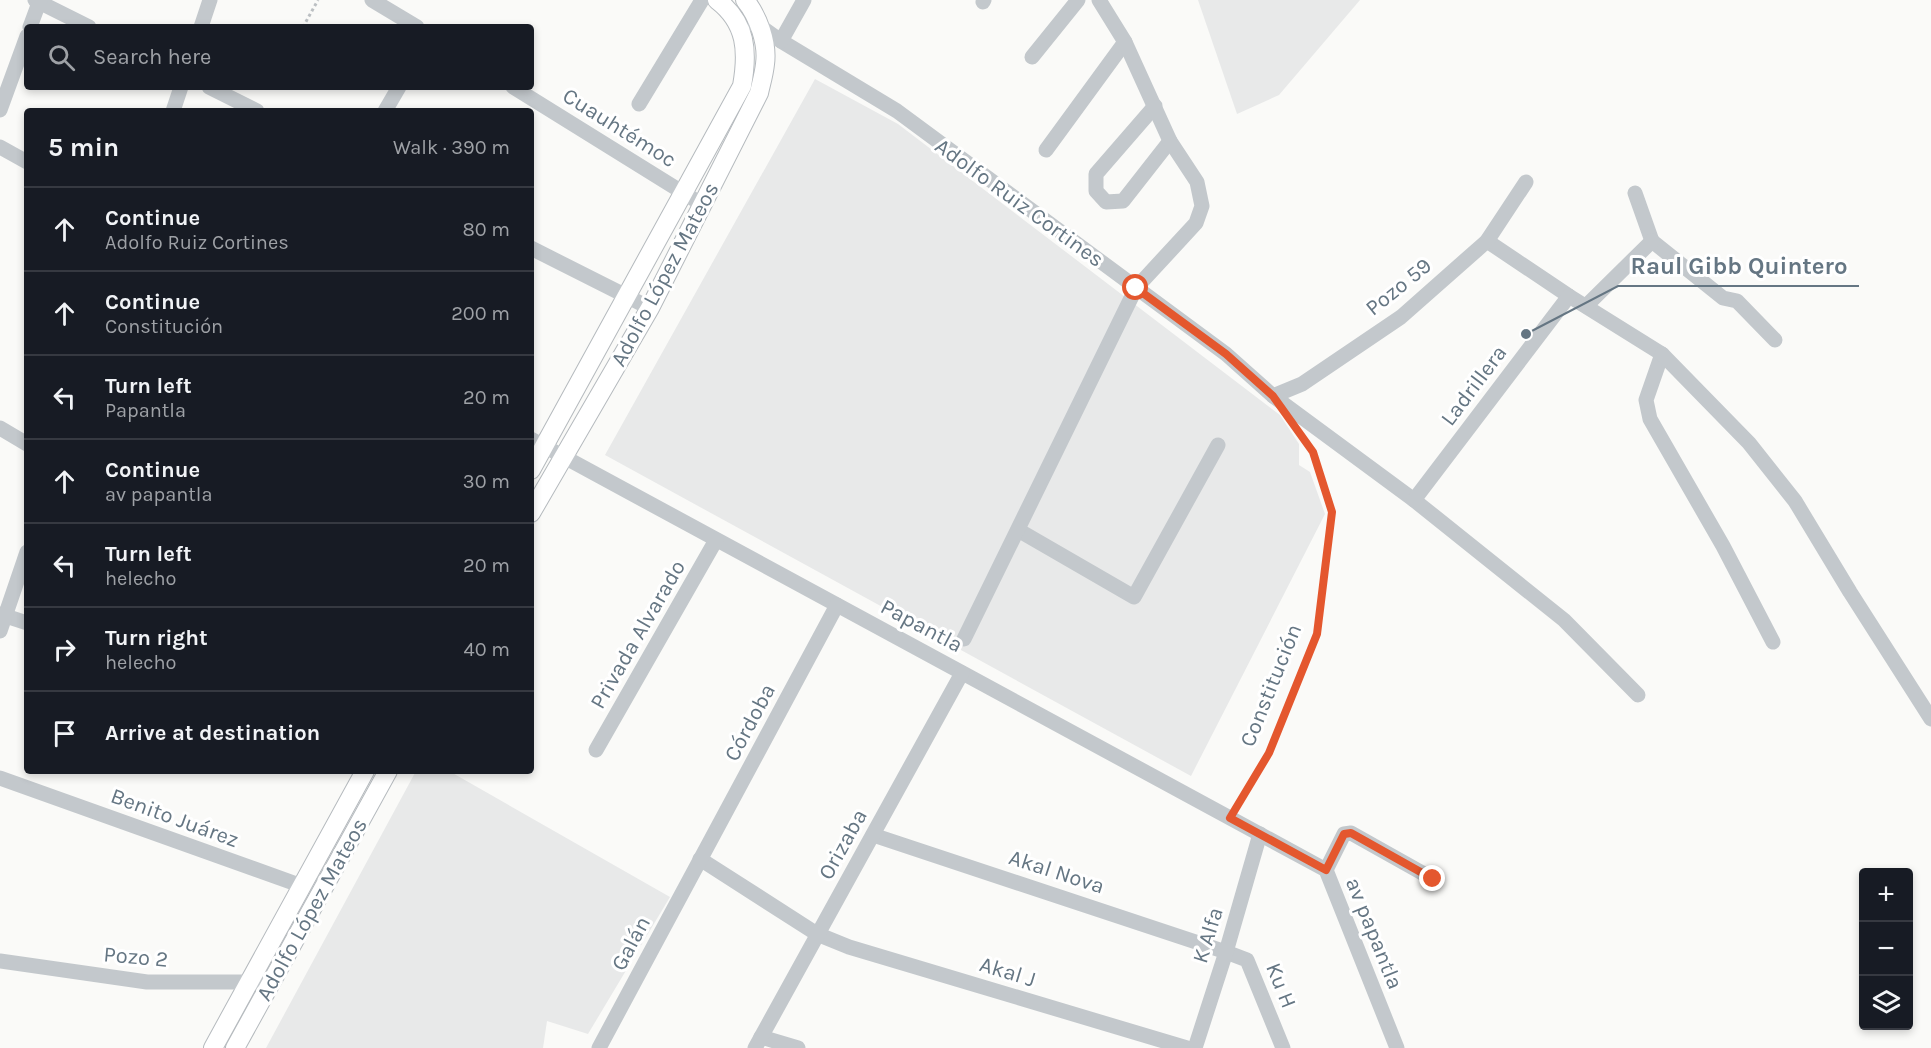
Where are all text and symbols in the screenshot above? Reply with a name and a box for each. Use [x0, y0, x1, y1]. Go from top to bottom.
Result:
search box [24, 24, 534, 90]
icon: search [45, 41, 78, 74]
text: Search here [93, 44, 211, 70]
street label: Cuauhtémoc [558, 83, 681, 173]
text: 5 min [48, 132, 119, 163]
street label: Adolfo Ruiz Cortines [930, 133, 1109, 273]
text: Walk · 390 m [393, 136, 510, 159]
street label: Adolfo López Mateos [605, 178, 724, 371]
text: Continue [105, 205, 200, 231]
icon: ahead [48, 213, 81, 246]
text: 80 m [462, 218, 510, 241]
text: Adolfo Ruiz Cortines [105, 231, 289, 254]
callout: Raul Gibb Quintero [1618, 244, 1859, 286]
street label: Pozo 59 [1360, 252, 1437, 321]
text: Raul Gibb Quintero [1630, 252, 1848, 280]
route start [1122, 274, 1148, 300]
text: Continue [105, 289, 200, 315]
icon: ahead [48, 297, 81, 330]
text: 200 m [451, 302, 510, 325]
text: Constitución [105, 315, 223, 338]
street label: Ladrillera [1435, 340, 1512, 431]
text: Turn left [105, 373, 192, 399]
icon: left [48, 381, 81, 414]
text: 20 m [463, 386, 510, 409]
text: Papantla [105, 399, 186, 422]
text: Continue [105, 457, 200, 483]
icon: ahead [48, 465, 81, 498]
text: 30 m [463, 470, 510, 493]
text: av papantla [105, 483, 212, 506]
text: Turn left [105, 541, 192, 567]
icon: left [48, 549, 81, 582]
text: 20 m [463, 554, 510, 577]
street label: Privada Alvarado [585, 556, 691, 713]
text: helecho [105, 567, 177, 590]
street label: Papantla [876, 593, 967, 658]
street label: Constitución [1235, 620, 1307, 751]
text: Turn right [105, 625, 208, 651]
icon: right [48, 633, 81, 666]
text: 40 m [464, 638, 510, 661]
text: helecho [105, 651, 177, 674]
street label: Córdoba [719, 679, 781, 766]
icon: arrive [48, 717, 81, 750]
text: Arrive at destination [105, 720, 320, 746]
street label: Benito Juárez [107, 783, 242, 853]
street label: Orizaba [813, 805, 873, 884]
street label: Adolfo López Mateos [251, 814, 373, 1005]
street label: Akal Nova [1006, 844, 1108, 900]
route end [1419, 865, 1445, 891]
map controls [1859, 868, 1913, 1030]
button: + [1859, 868, 1913, 922]
street label: av papantla [1340, 874, 1408, 993]
street label: K Alfa [1187, 904, 1229, 966]
street label: Galán [606, 912, 656, 975]
button: − [1859, 922, 1913, 976]
street label: Pozo 2 [103, 941, 169, 973]
street label: Akal J [976, 951, 1039, 993]
street label: Ku H [1260, 959, 1302, 1012]
button: layers [1859, 976, 1913, 1030]

